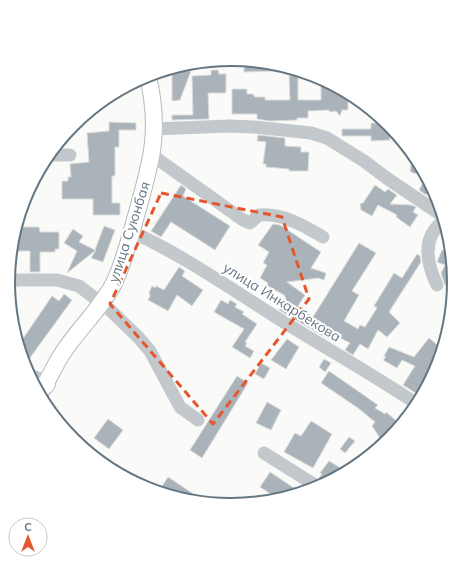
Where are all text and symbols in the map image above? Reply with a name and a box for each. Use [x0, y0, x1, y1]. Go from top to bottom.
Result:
street label: улица Суюнбая [104, 179, 154, 285]
street label: улица Инкарбекова [220, 258, 344, 346]
north arrow [8, 517, 48, 557]
text: С [24, 520, 32, 534]

